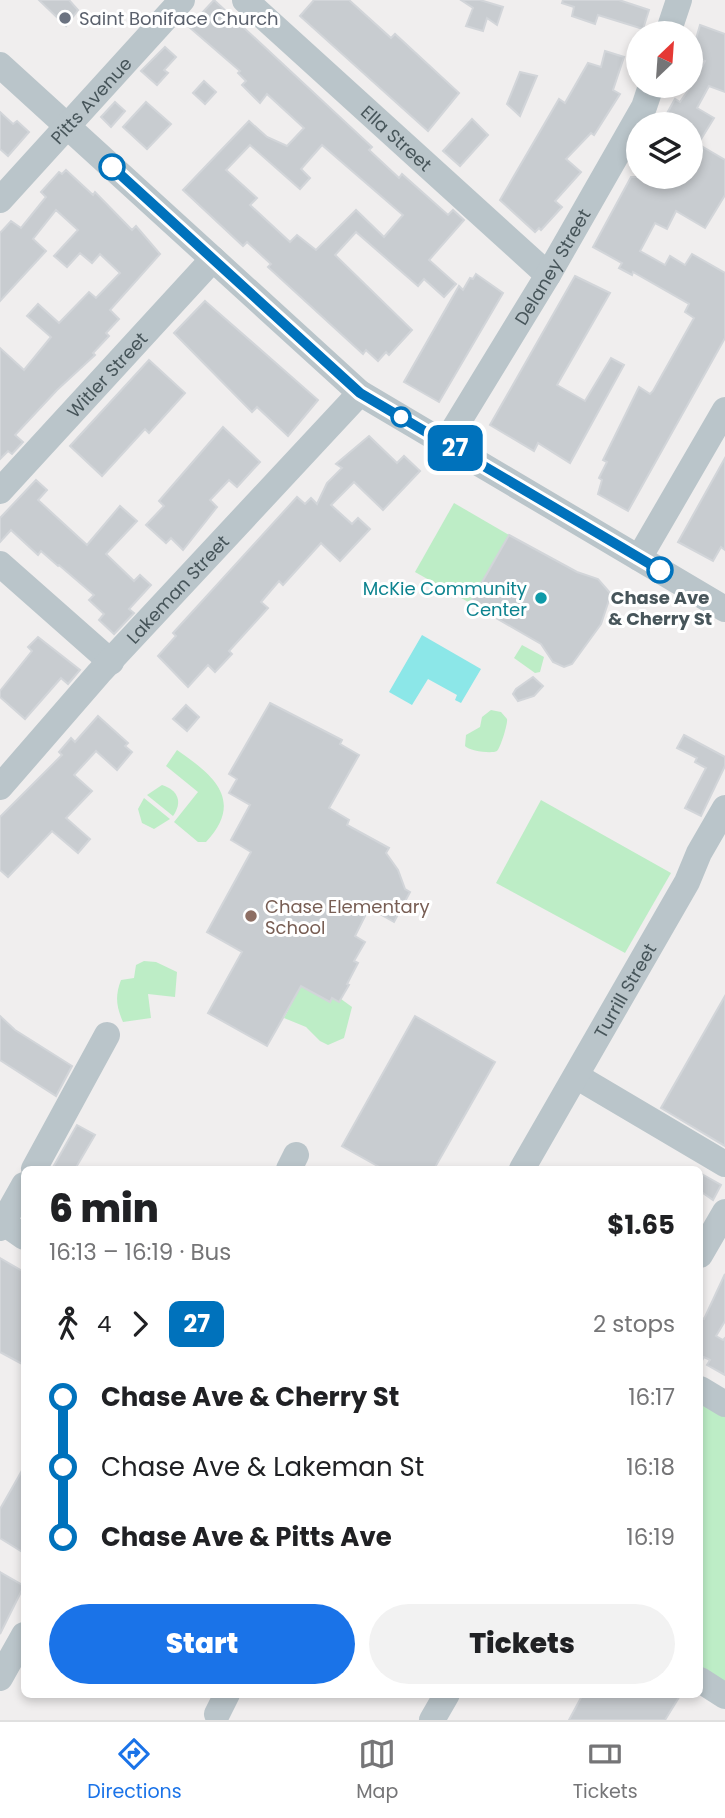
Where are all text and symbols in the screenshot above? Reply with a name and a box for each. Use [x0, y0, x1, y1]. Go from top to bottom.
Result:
place label: Saint Boniface Church [79, 6, 279, 31]
marker: Saint Boniface Church [57, 10, 73, 26]
north arrow [626, 21, 704, 98]
map controls [626, 21, 703, 189]
street label: Pitts Avenue [45, 51, 137, 149]
street label: Ella Street [356, 99, 438, 177]
button: layers [626, 112, 703, 189]
unlabelled marker [99, 154, 125, 180]
street label: Delaney Street [508, 204, 596, 329]
street label: Witler Street [61, 326, 153, 423]
unlabelled marker [391, 407, 411, 427]
line badge: 27 [424, 425, 486, 471]
text: 27 [442, 431, 468, 464]
street label: Lakeman Street [120, 529, 234, 649]
marker: Chase Ave & Cherry St [647, 557, 673, 583]
place label: McKie Community Center [363, 576, 527, 622]
place label: Chase Ave & Cherry St [608, 585, 712, 631]
marker: McKie Community Center [533, 590, 549, 606]
place label: Chase Elementary School [265, 894, 430, 940]
marker: Chase Elementary School [243, 908, 259, 924]
street label: Turrill Street [588, 938, 662, 1042]
text: 6 min [49, 1182, 159, 1235]
text: $1.65 [607, 1207, 675, 1243]
text: 16:13 – 16:19 · Bus [49, 1236, 231, 1268]
icon: walk [49, 1305, 87, 1343]
icon: forward [121, 1305, 159, 1343]
text: 27 [183, 1307, 210, 1340]
text: 4 [97, 1308, 111, 1340]
text: 2 stops [593, 1308, 675, 1340]
text: Chase Ave & Cherry St [101, 1379, 399, 1415]
text: 16:17 [628, 1381, 675, 1413]
text: Chase Ave & Lakeman St [101, 1449, 424, 1485]
text: 16:18 [626, 1451, 675, 1483]
text: Chase Ave & Pitts Ave [101, 1519, 392, 1555]
text: 16:19 [626, 1521, 675, 1553]
button: Start [49, 1604, 355, 1684]
button: Tickets [369, 1604, 675, 1684]
tab: Directions [87, 1735, 182, 1806]
tab: Map [356, 1735, 398, 1806]
tab: Tickets [573, 1735, 638, 1806]

